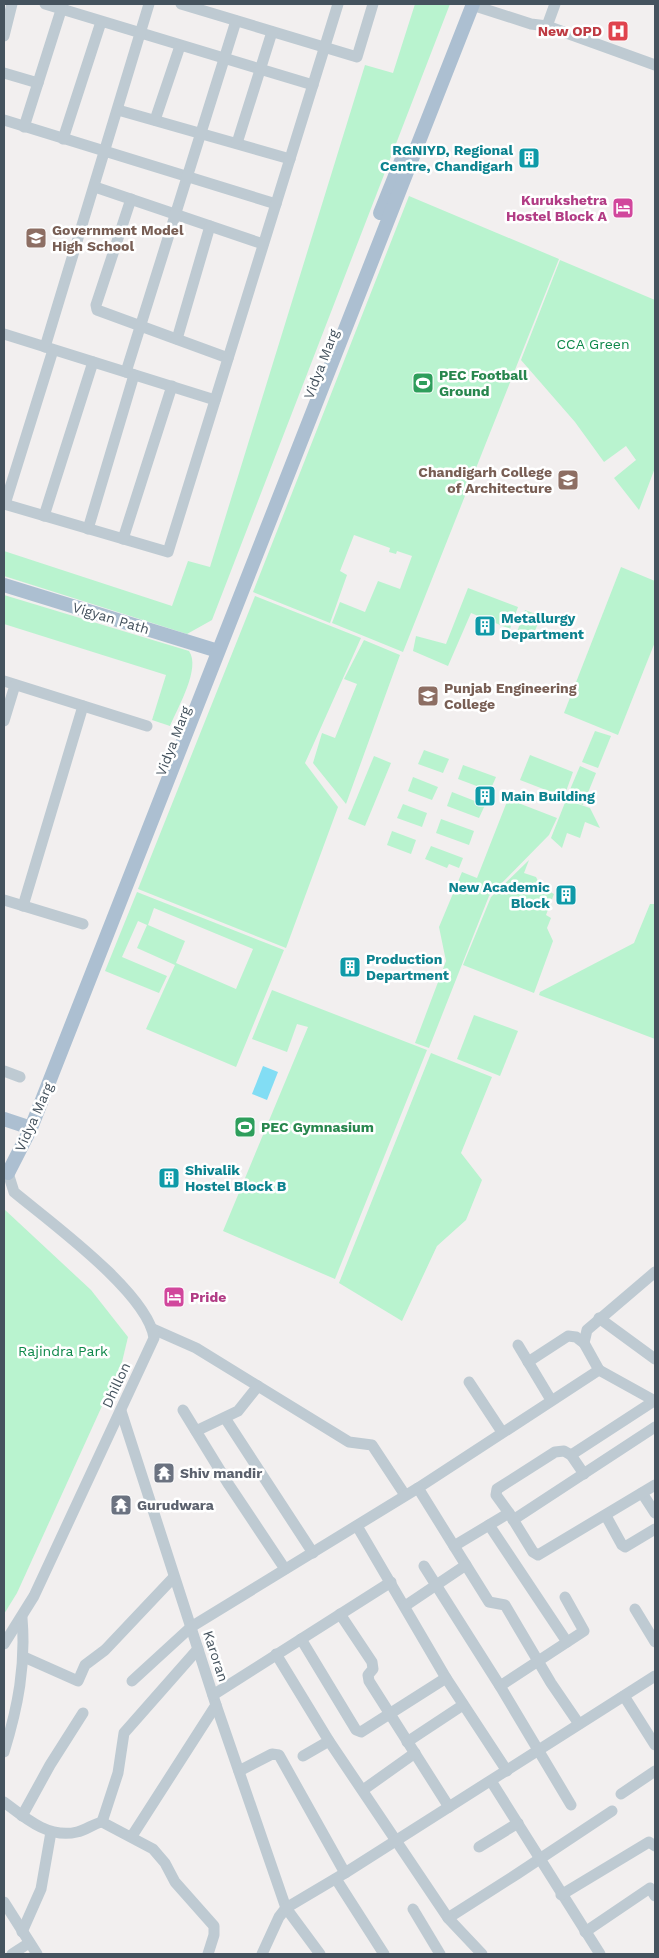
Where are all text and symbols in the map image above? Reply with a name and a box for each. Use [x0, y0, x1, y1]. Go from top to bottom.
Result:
hospital icon: New OPD [606, 19, 630, 43]
place label: New OPD [538, 23, 602, 39]
place label: RGNIYD, Regional Centre, Chandigarh [380, 142, 513, 174]
building icon: RGNIYD, Regional Centre, Chandigarh [517, 146, 541, 170]
place label: Kurukshetra Hostel Block A [506, 192, 608, 224]
hotel icon: Kurukshetra Hostel Block A [611, 196, 635, 220]
place label: Government Model High School [52, 222, 184, 254]
school or university icon: Government Model High School [24, 226, 48, 250]
street label: Vidya Marg [300, 326, 342, 401]
park label: CCA Green [556, 336, 630, 352]
place label: PEC Football Ground [439, 367, 528, 399]
sports icon: PEC Football Ground [411, 371, 435, 395]
place label: Chandigarh College of Architecture [418, 464, 552, 496]
school or university icon: Chandigarh College of Architecture [556, 468, 580, 492]
street label: Vigyan Path [71, 599, 151, 637]
place label: Metallurgy Department [501, 610, 584, 642]
building icon: Metallurgy Department [473, 614, 497, 638]
place label: Punjab Engineering College [444, 680, 577, 712]
school or university icon: Punjab Engineering College [416, 684, 440, 708]
street label: Vidya Marg [152, 703, 194, 778]
building icon: Main Building [473, 784, 497, 808]
place label: Main Building [501, 788, 595, 804]
place label: New Academic Block [448, 879, 550, 911]
building icon: New Academic Block [554, 883, 578, 907]
place label: Production Department [366, 951, 449, 983]
building icon: Production Department [338, 955, 362, 979]
street label: Vidya Marg [12, 1080, 56, 1154]
sports icon: PEC Gymnasium [233, 1115, 257, 1139]
place label: PEC Gymnasium [261, 1119, 374, 1135]
place label: Shivalik Hostel Block B [185, 1162, 287, 1194]
building icon: Shivalik Hostel Block B [157, 1166, 181, 1190]
hotel icon: Pride [162, 1285, 186, 1309]
place label: Pride [190, 1289, 226, 1305]
park label: Rajindra Park [18, 1343, 108, 1359]
street label: Dhillon [99, 1360, 133, 1410]
temple icon: Shiv mandir [152, 1461, 176, 1485]
place label: Shiv mandir [180, 1465, 262, 1481]
temple icon: Gurudwara [109, 1493, 133, 1517]
place label: Gurudwara [137, 1497, 215, 1513]
street label: Karoran [200, 1628, 232, 1684]

